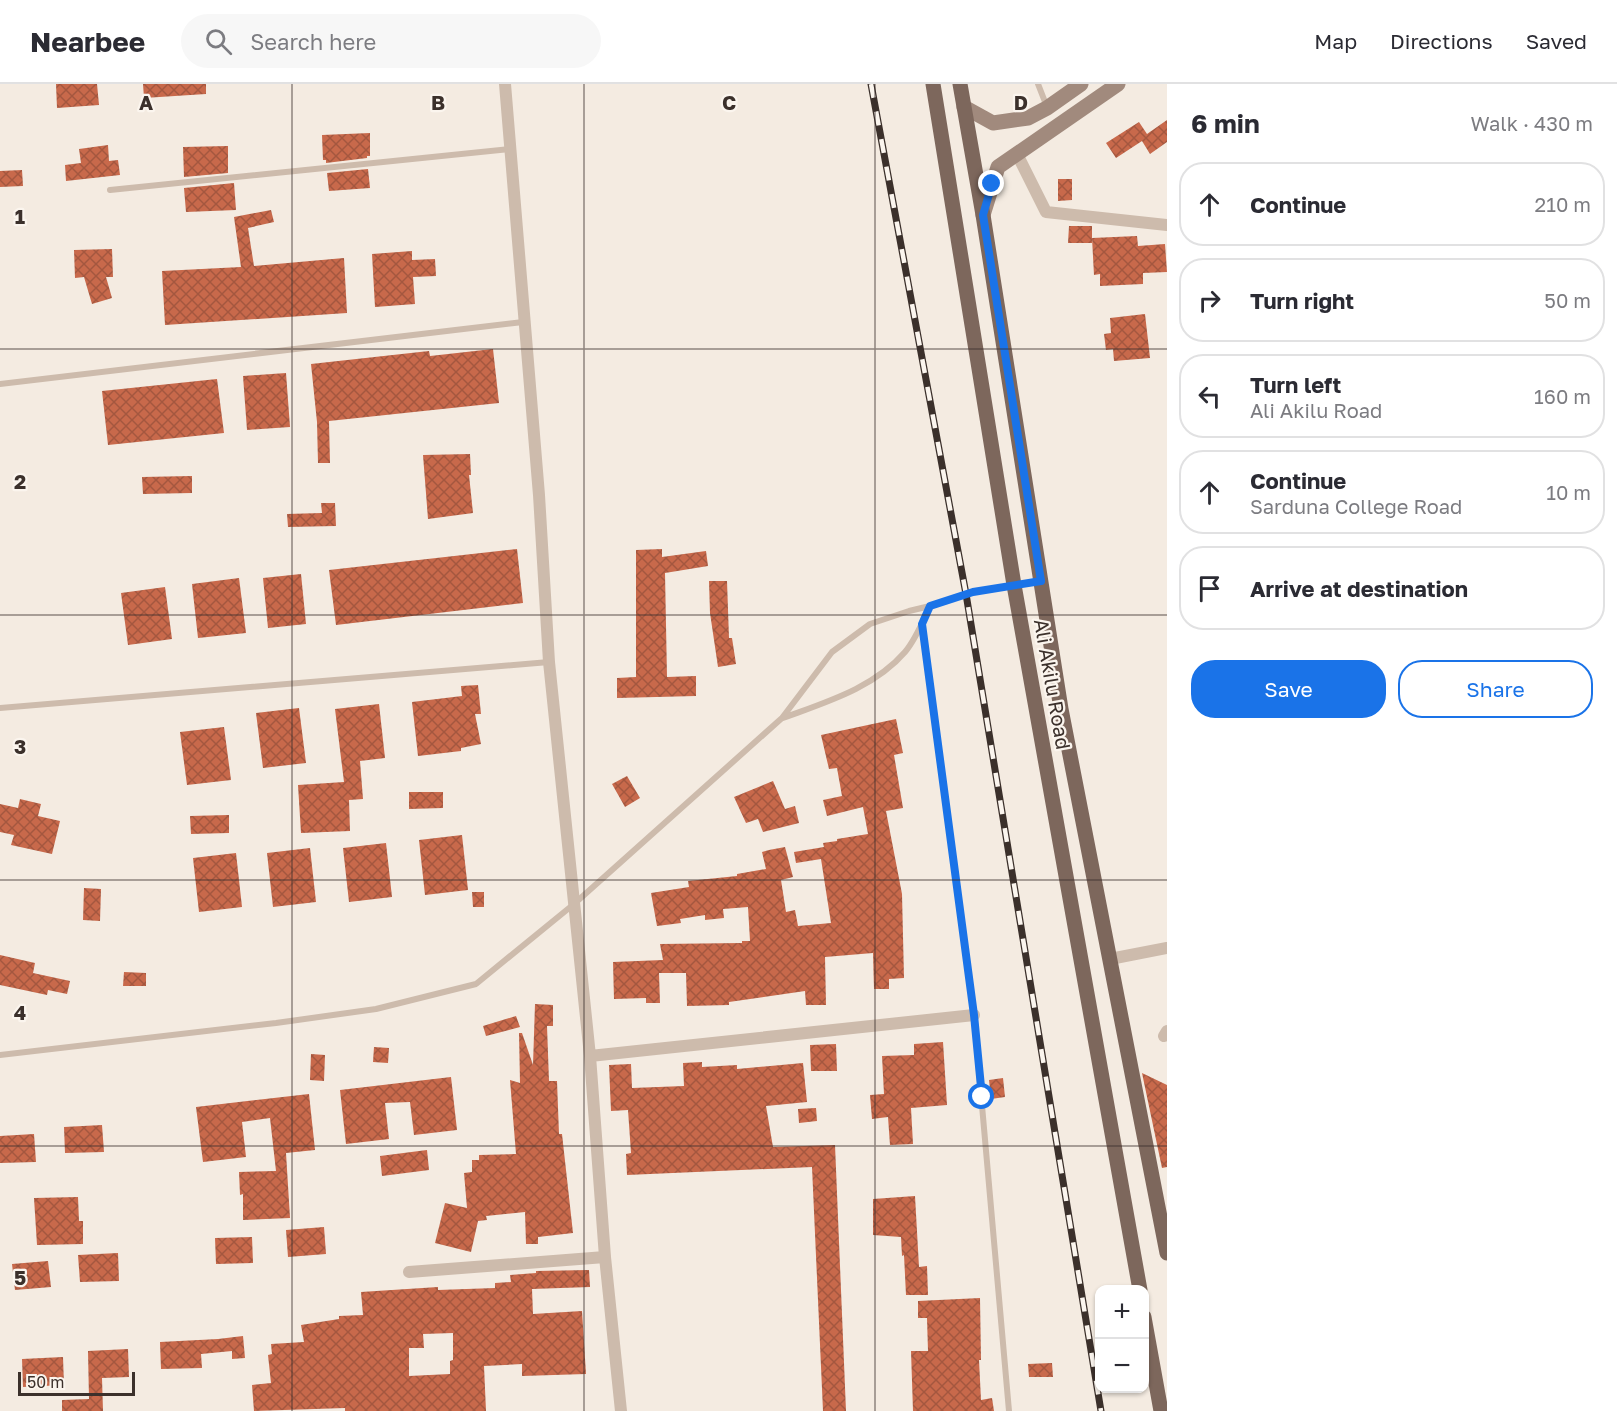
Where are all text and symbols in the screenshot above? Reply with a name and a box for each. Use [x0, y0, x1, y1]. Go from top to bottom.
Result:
search box [181, 14, 601, 68]
text: Nearbee [30, 25, 145, 58]
icon: search [202, 25, 235, 58]
text: Search here [250, 28, 376, 55]
text: Map [1314, 28, 1357, 54]
text: Directions [1390, 28, 1493, 54]
text: Saved [1526, 28, 1587, 54]
text: A [139, 90, 153, 114]
text: B [431, 90, 445, 114]
text: C [722, 90, 736, 114]
text: D [1014, 90, 1028, 114]
text: 6 min [1191, 108, 1260, 139]
text: Walk · 430 m [1471, 111, 1593, 135]
route end [978, 170, 1004, 196]
icon: ahead [1193, 188, 1226, 221]
text: Continue [1250, 191, 1346, 218]
text: 210 m [1535, 192, 1591, 216]
text: 1 [15, 204, 25, 228]
icon: right [1193, 284, 1226, 317]
text: Turn right [1250, 287, 1354, 314]
text: 50 m [1544, 288, 1591, 312]
text: Turn left [1250, 371, 1341, 398]
icon: left [1193, 380, 1226, 413]
text: 160 m [1534, 384, 1591, 408]
text: Ali Akilu Road [1250, 398, 1382, 422]
text: Continue [1250, 467, 1346, 494]
text: 2 [14, 469, 26, 493]
icon: ahead [1193, 476, 1226, 509]
text: 10 m [1546, 480, 1591, 504]
text: Sarduna College Road [1250, 494, 1462, 518]
icon: arrive [1193, 572, 1226, 605]
text: Arrive at destination [1250, 575, 1468, 602]
street label: Ali Akilu Road [1030, 617, 1076, 751]
button: Save [1191, 660, 1386, 718]
button: Share [1398, 660, 1593, 718]
text: 3 [14, 734, 26, 758]
text: 4 [14, 1000, 26, 1024]
route start [968, 1083, 994, 1109]
text: 5 [14, 1265, 26, 1289]
map controls [1095, 1285, 1149, 1393]
button: + [1095, 1285, 1149, 1339]
button: − [1095, 1339, 1149, 1393]
scale bar [18, 1369, 135, 1396]
text: 50 m [27, 1372, 64, 1392]

